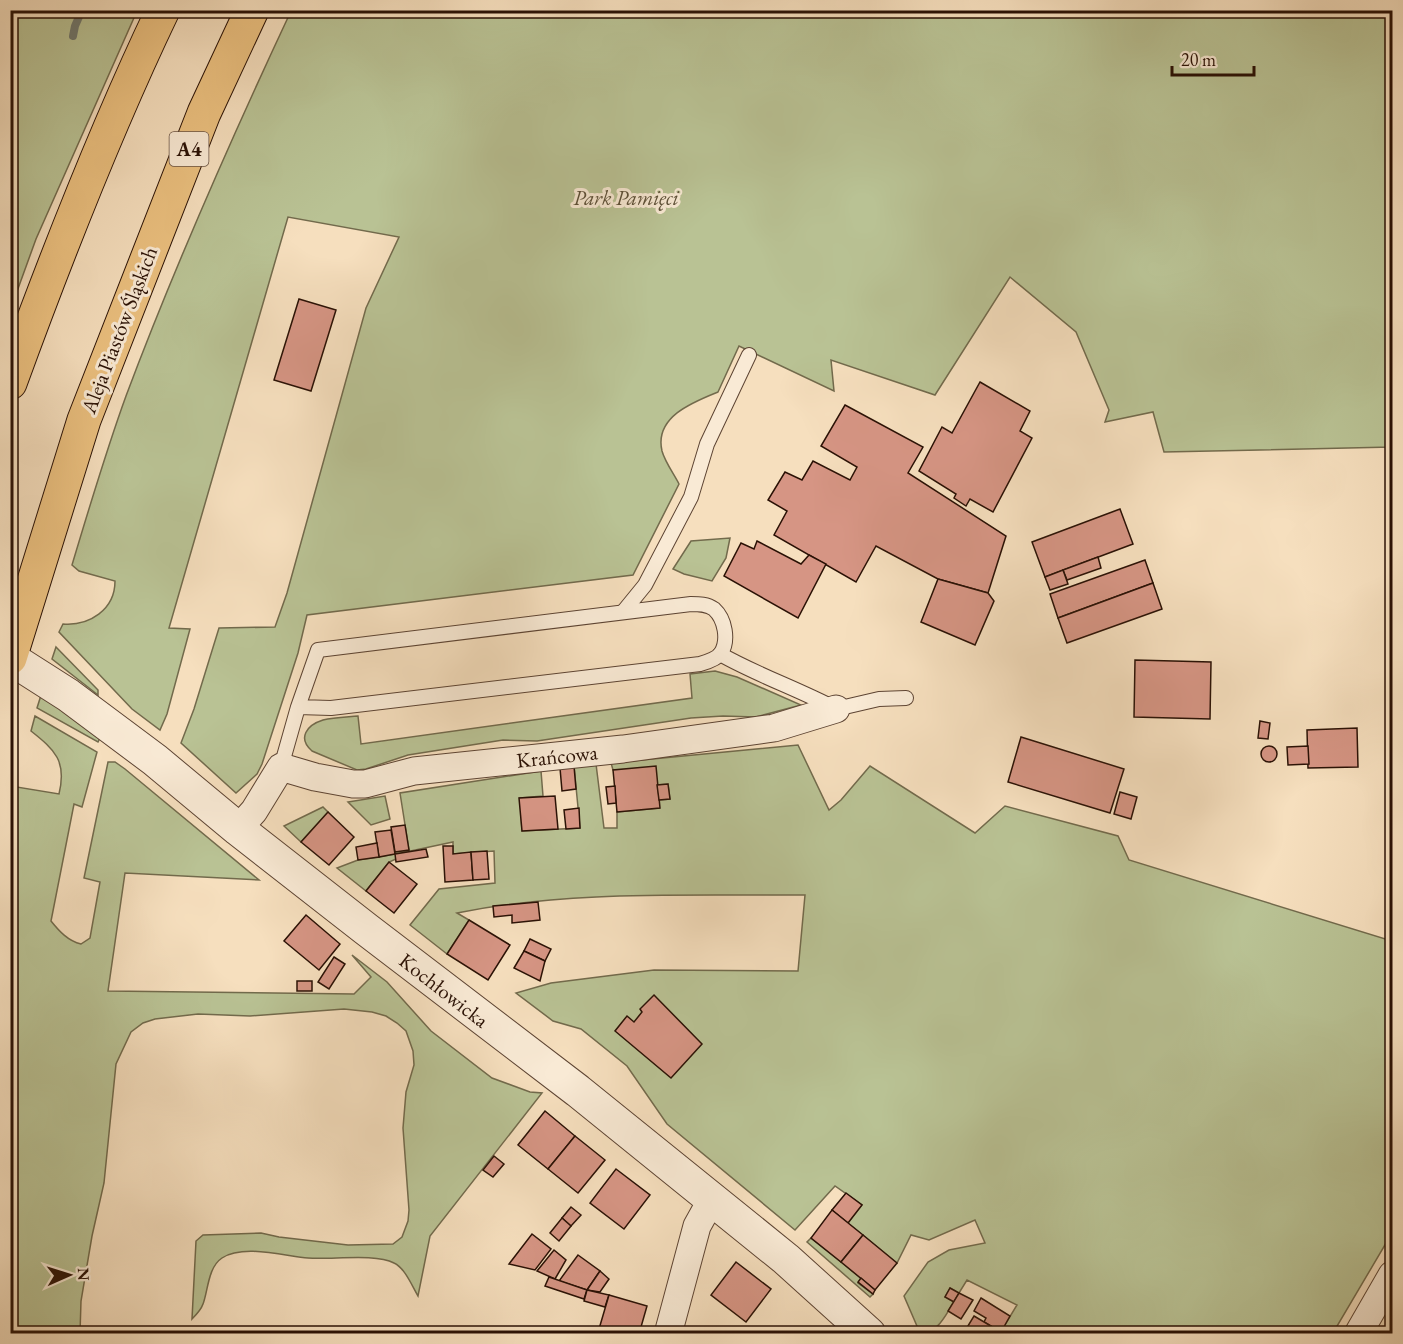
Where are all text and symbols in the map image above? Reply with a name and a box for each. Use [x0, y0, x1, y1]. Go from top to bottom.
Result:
scale bar [1172, 39, 1254, 77]
text: 20 m [1181, 48, 1216, 71]
road number: A4 [170, 132, 208, 166]
park label: Park Pamięci [573, 184, 680, 211]
street label: Aleja Piastów Śląskich [74, 243, 163, 418]
street label: Krańcowa [515, 738, 600, 774]
street label: Kochłowicka [394, 947, 495, 1034]
north arrow [39, 1245, 99, 1305]
text: N [73, 1267, 94, 1281]

